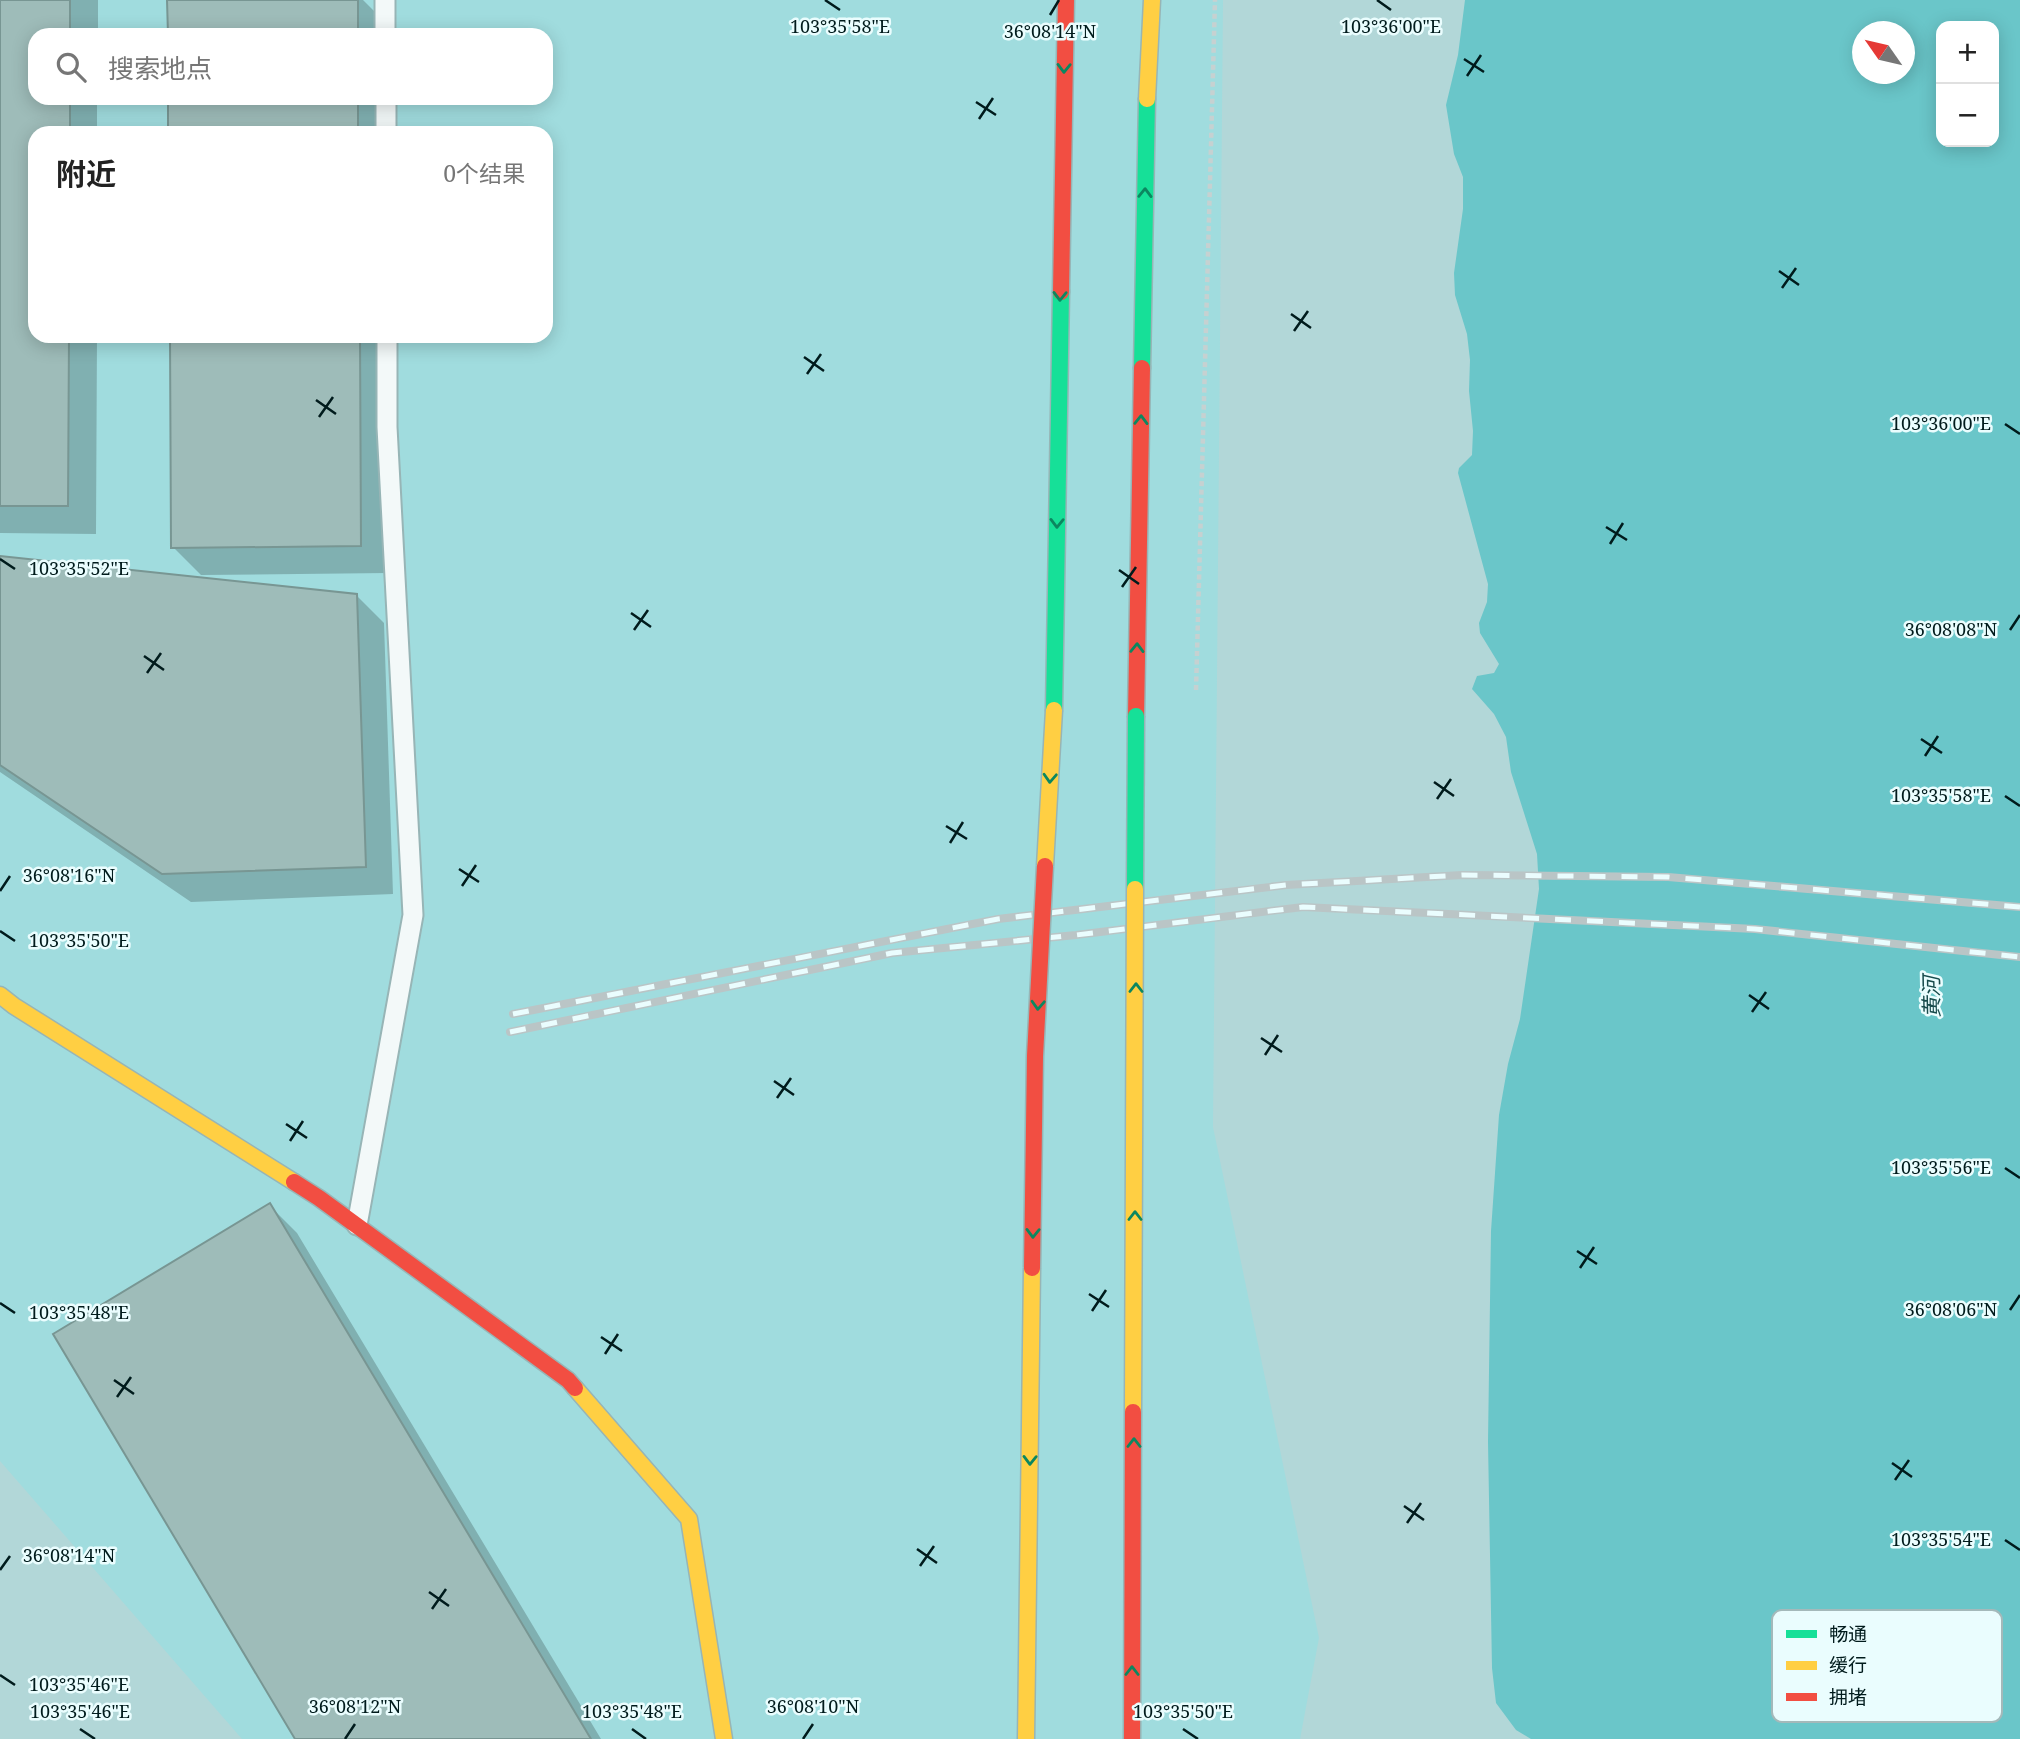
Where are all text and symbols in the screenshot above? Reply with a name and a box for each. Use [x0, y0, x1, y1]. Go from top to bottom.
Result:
text: 103°35'58"E [790, 14, 890, 38]
text: 103°36'00"E [1341, 14, 1441, 38]
text: 36°08'14"N [1004, 19, 1097, 43]
north arrow [1852, 21, 1915, 84]
map controls [1936, 21, 1999, 147]
button: + [1936, 21, 1999, 84]
search box [28, 28, 553, 105]
icon: search [52, 48, 90, 86]
text: 搜索地点 [108, 50, 212, 86]
one-way arrow [1056, 63, 1072, 74]
button: − [1936, 84, 1999, 147]
text: 附近 [56, 153, 116, 194]
text: 0个结果 [443, 157, 525, 189]
one-way arrow [1137, 187, 1153, 198]
one-way arrow [1053, 290, 1068, 301]
text: 103°36'00"E [1891, 411, 1991, 435]
one-way arrow [1133, 415, 1149, 425]
one-way arrow [1049, 518, 1064, 529]
text: 103°35'52"E [29, 556, 129, 580]
text: 36°08'08"N [1905, 617, 1998, 641]
one-way arrow [1129, 642, 1145, 653]
one-way arrow [1043, 773, 1058, 784]
text: 103°35'58"E [1891, 783, 1991, 807]
text: 36°08'16"N [23, 863, 116, 887]
text: 103°35'50"E [29, 928, 129, 952]
water label: 黄河 [1917, 972, 1945, 1018]
one-way arrow [1128, 983, 1144, 993]
one-way arrow [1031, 1000, 1046, 1011]
text: 103°35'56"E [1891, 1155, 1991, 1179]
one-way arrow [1127, 1210, 1143, 1221]
one-way arrow [1025, 1228, 1041, 1238]
text: 36°08'06"N [1905, 1297, 1998, 1321]
text: 103°35'48"E [29, 1300, 129, 1324]
one-way arrow [1126, 1438, 1142, 1448]
one-way arrow [1022, 1455, 1038, 1466]
text: 103°35'54"E [1891, 1527, 1991, 1551]
text: 36°08'14"N [23, 1543, 116, 1567]
legend [1772, 1610, 2002, 1722]
text: 畅通 [1829, 1621, 1867, 1647]
text: 缓行 [1829, 1652, 1867, 1678]
one-way arrow [1124, 1665, 1140, 1676]
text: 103°35'46"E [29, 1672, 129, 1696]
text: 拥堵 [1829, 1684, 1867, 1710]
text: 36°08'12"N [309, 1694, 402, 1718]
text: 36°08'10"N [767, 1694, 860, 1718]
text: 103°35'46"E [30, 1699, 130, 1723]
text: 103°35'48"E [582, 1699, 682, 1723]
text: 103°35'50"E [1133, 1699, 1233, 1723]

